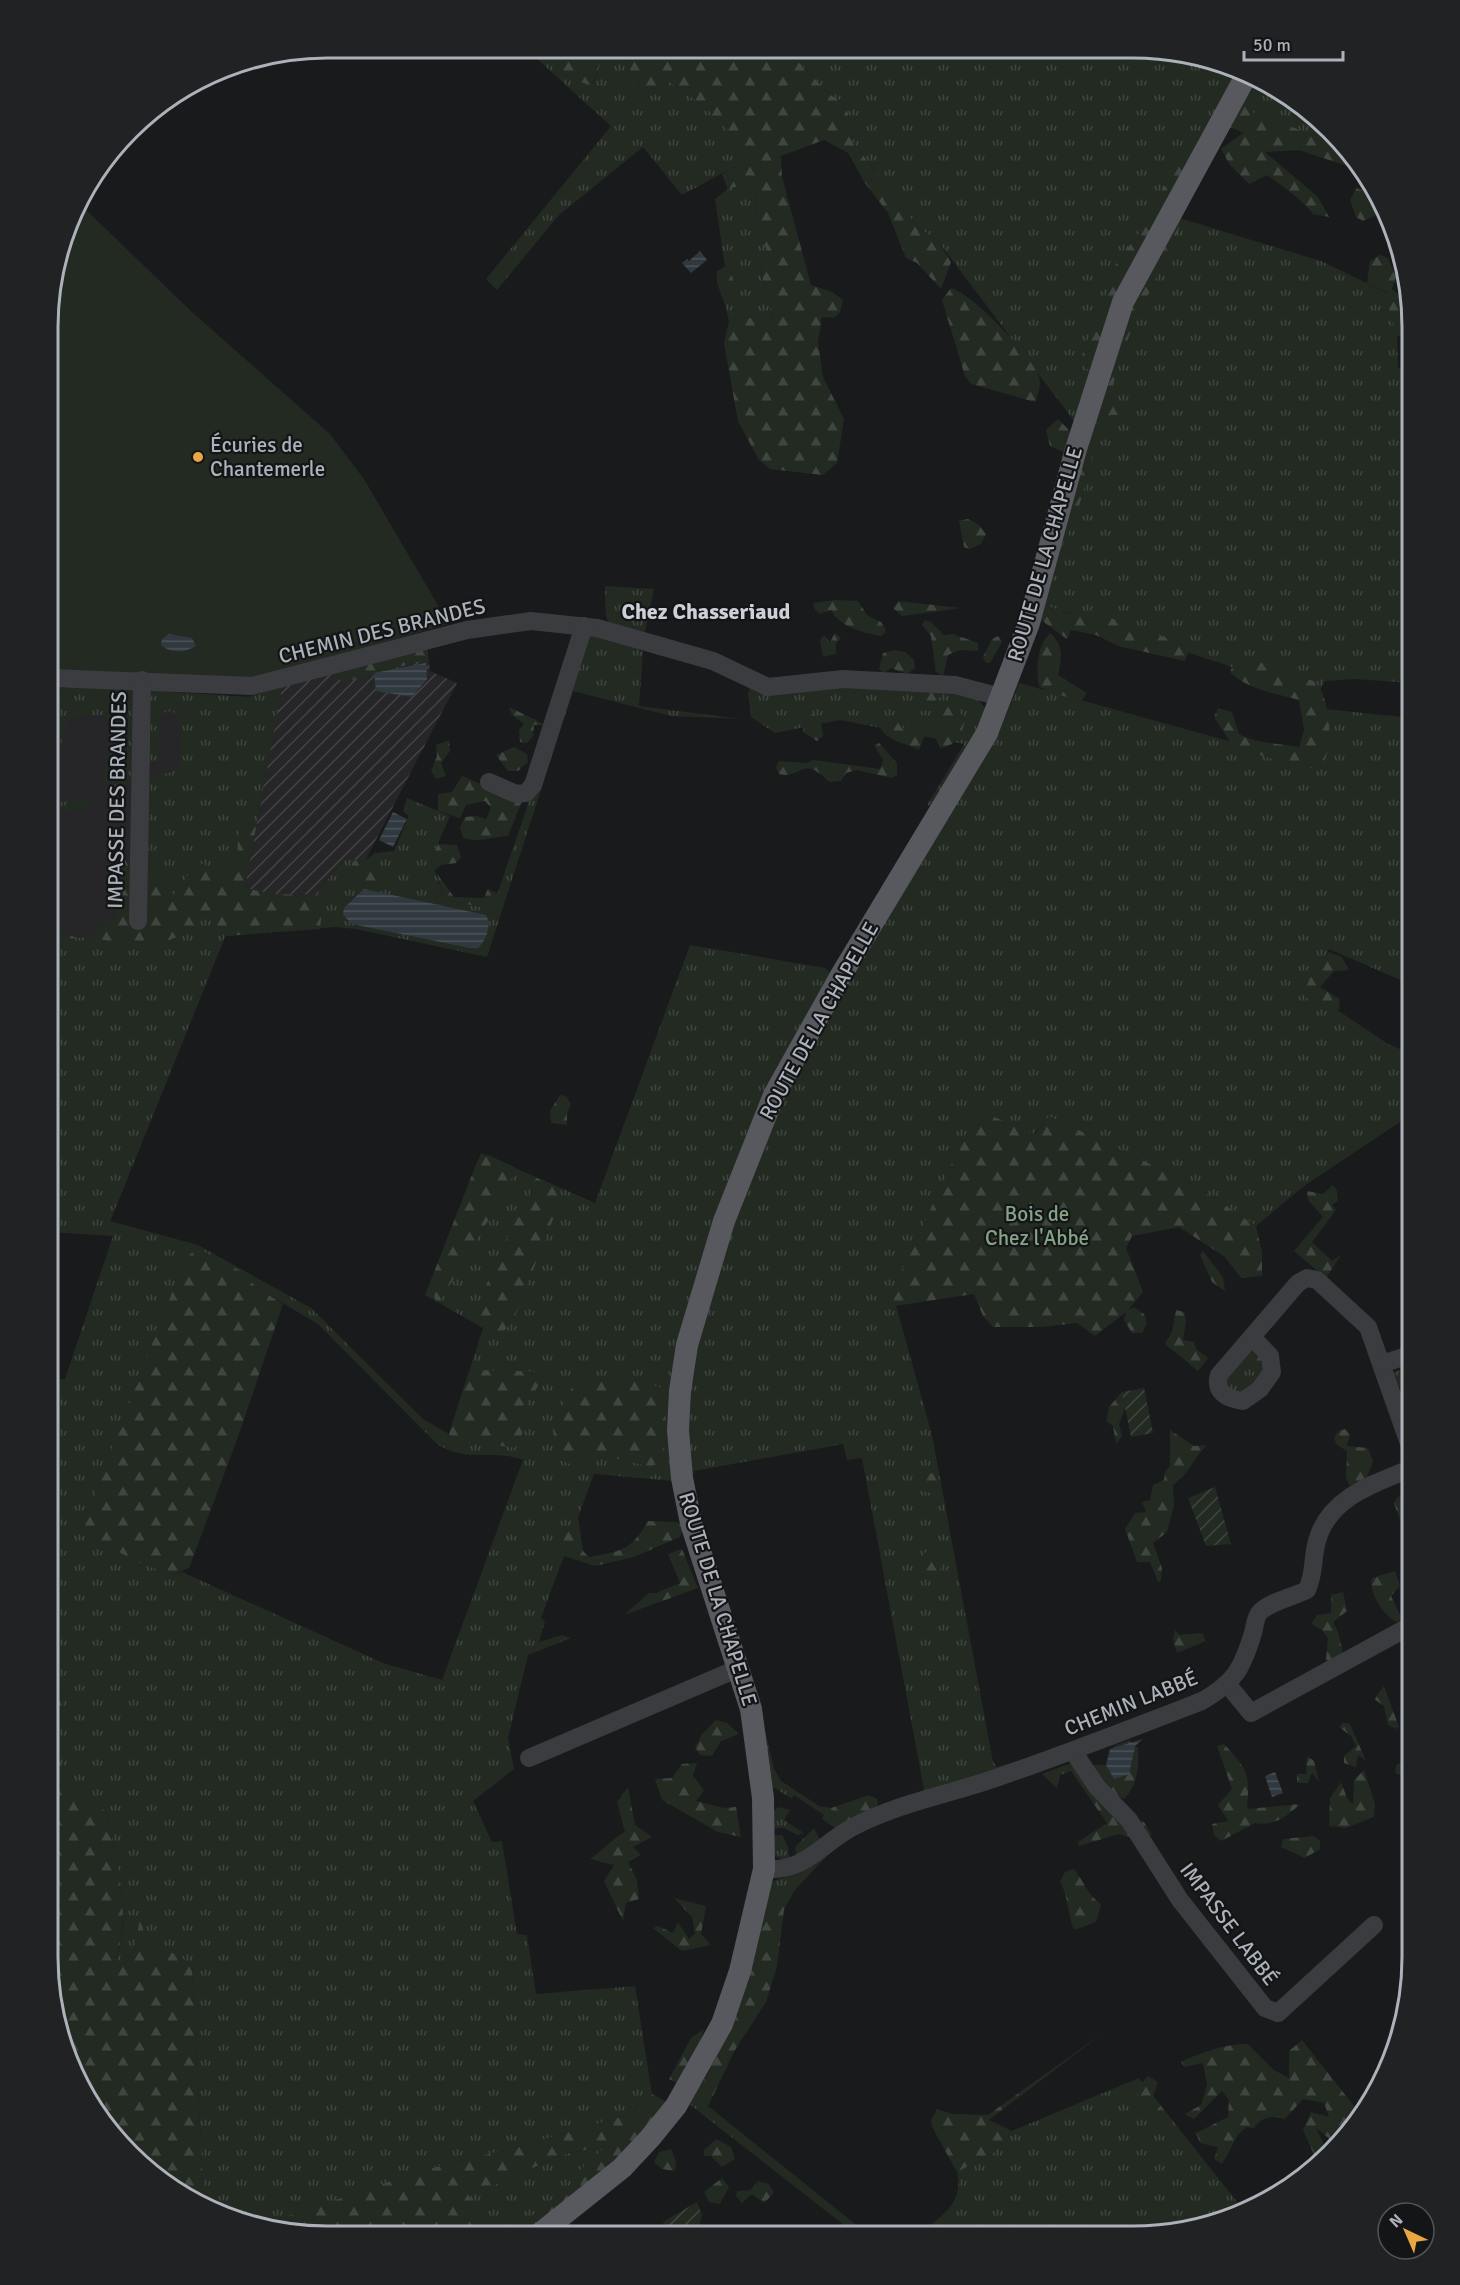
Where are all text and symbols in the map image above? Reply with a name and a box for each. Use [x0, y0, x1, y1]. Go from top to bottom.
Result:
scale bar [1244, 24, 1343, 62]
text: 50 m [1253, 34, 1291, 56]
place label: Écuries de Chantemerle [210, 432, 325, 482]
street label: ROUTE DE LA CHAPELLE [1002, 444, 1088, 664]
marker: Écuries de Chantemerle [191, 450, 205, 464]
street label: CHEMIN DES BRANDES [276, 593, 488, 669]
district label: Chez Chasseriaud [622, 598, 791, 625]
street label: IMPASSE DES BRANDES [102, 691, 132, 909]
street label: ROUTE DE LA CHAPELLE [754, 918, 884, 1124]
park label: Bois de Chez l'Abbé [985, 1201, 1089, 1251]
street label: ROUTE DE LA CHAPELLE [673, 1489, 763, 1709]
street label: CHEMIN LABBÉ [1060, 1664, 1202, 1742]
street label: IMPASSE LABBÉ [1174, 1857, 1284, 1991]
north arrow [1376, 2201, 1436, 2261]
text: N [1385, 2210, 1407, 2232]

